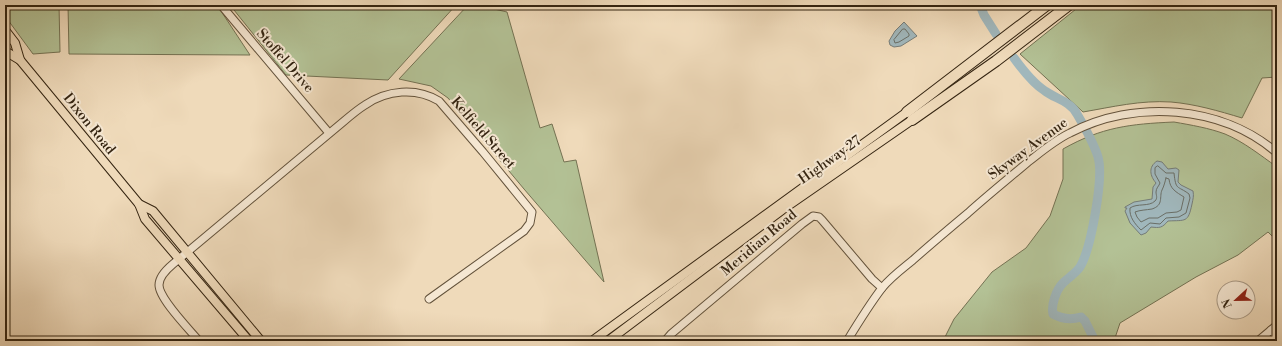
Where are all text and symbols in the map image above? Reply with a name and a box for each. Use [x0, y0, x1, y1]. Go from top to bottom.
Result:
street label: Stoffel Drive [252, 25, 318, 97]
street label: Dixon Road [59, 90, 119, 158]
street label: Kelfield Street [447, 93, 519, 173]
street label: Skyway Avenue [984, 114, 1072, 184]
street label: Highway 27 [795, 132, 865, 188]
street label: Meridian Road [717, 206, 801, 280]
north arrow [1216, 280, 1256, 320]
text: N [1219, 296, 1236, 310]

